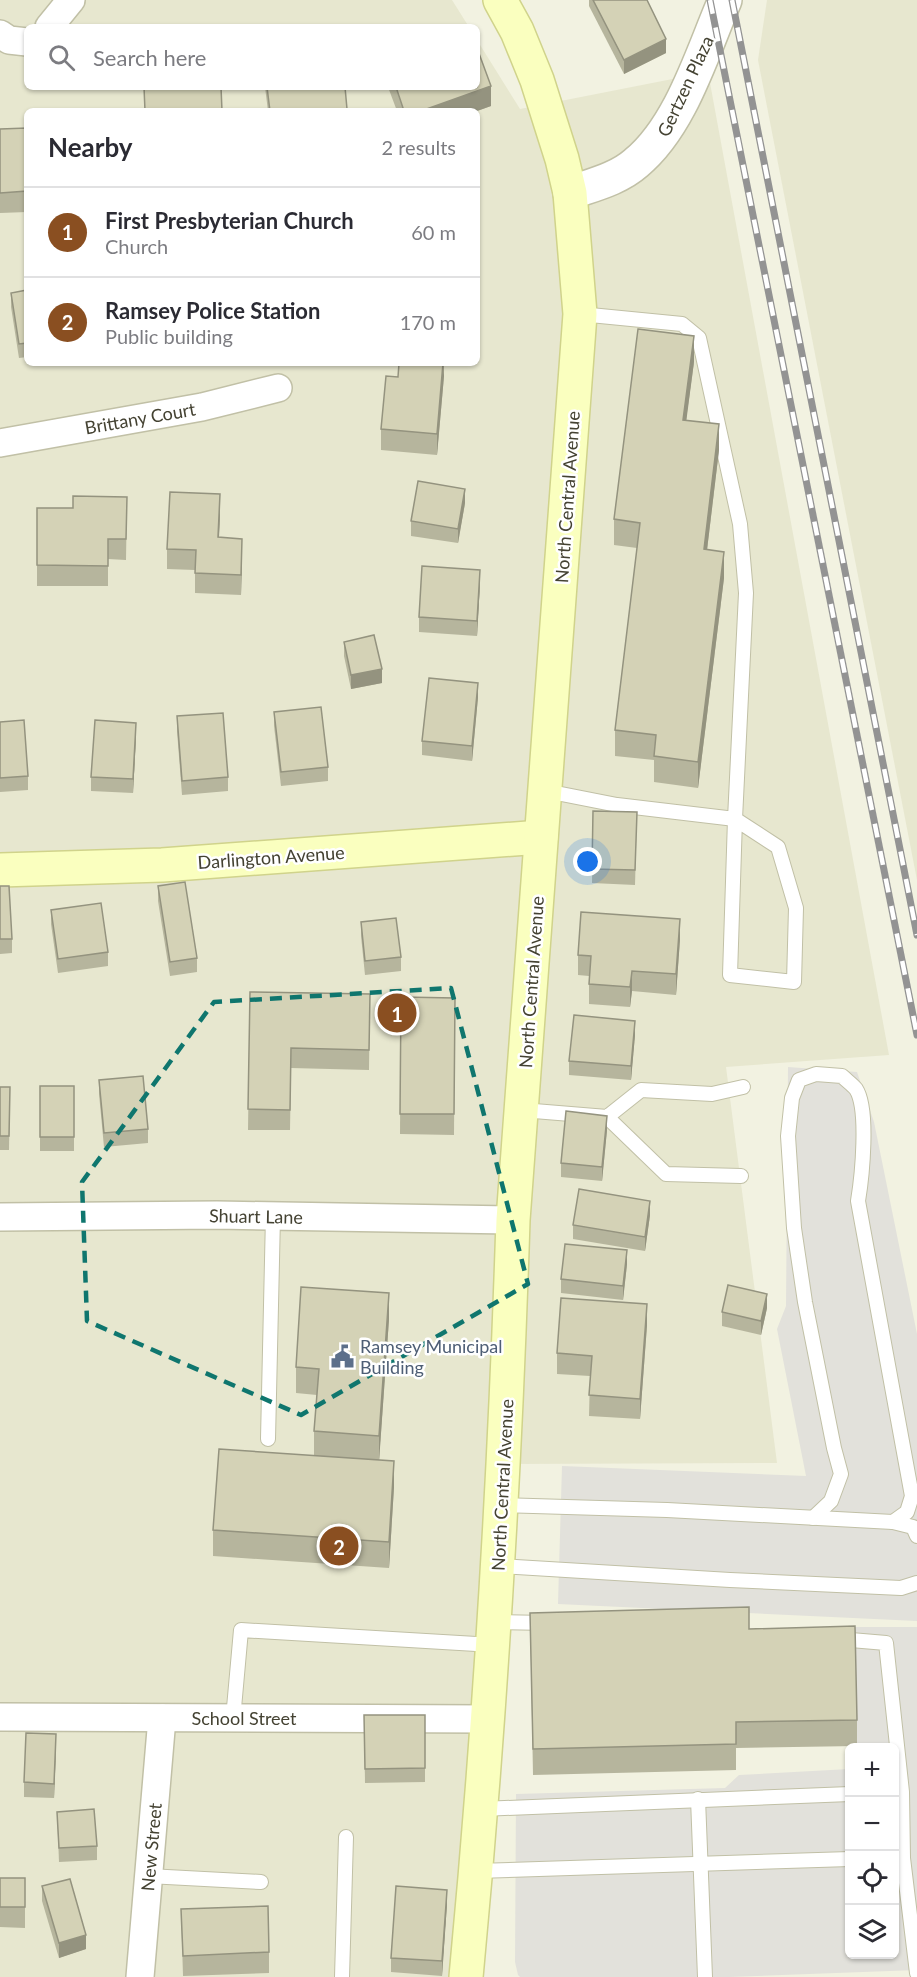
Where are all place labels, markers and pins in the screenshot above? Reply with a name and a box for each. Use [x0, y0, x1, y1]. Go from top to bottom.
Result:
pin: 1 [378, 990, 416, 1036]
place label: Ramsey Municipal Building [360, 1335, 503, 1378]
public building icon: Ramsey Municipal Building [329, 1343, 355, 1369]
pin: 2 [320, 1524, 358, 1568]

